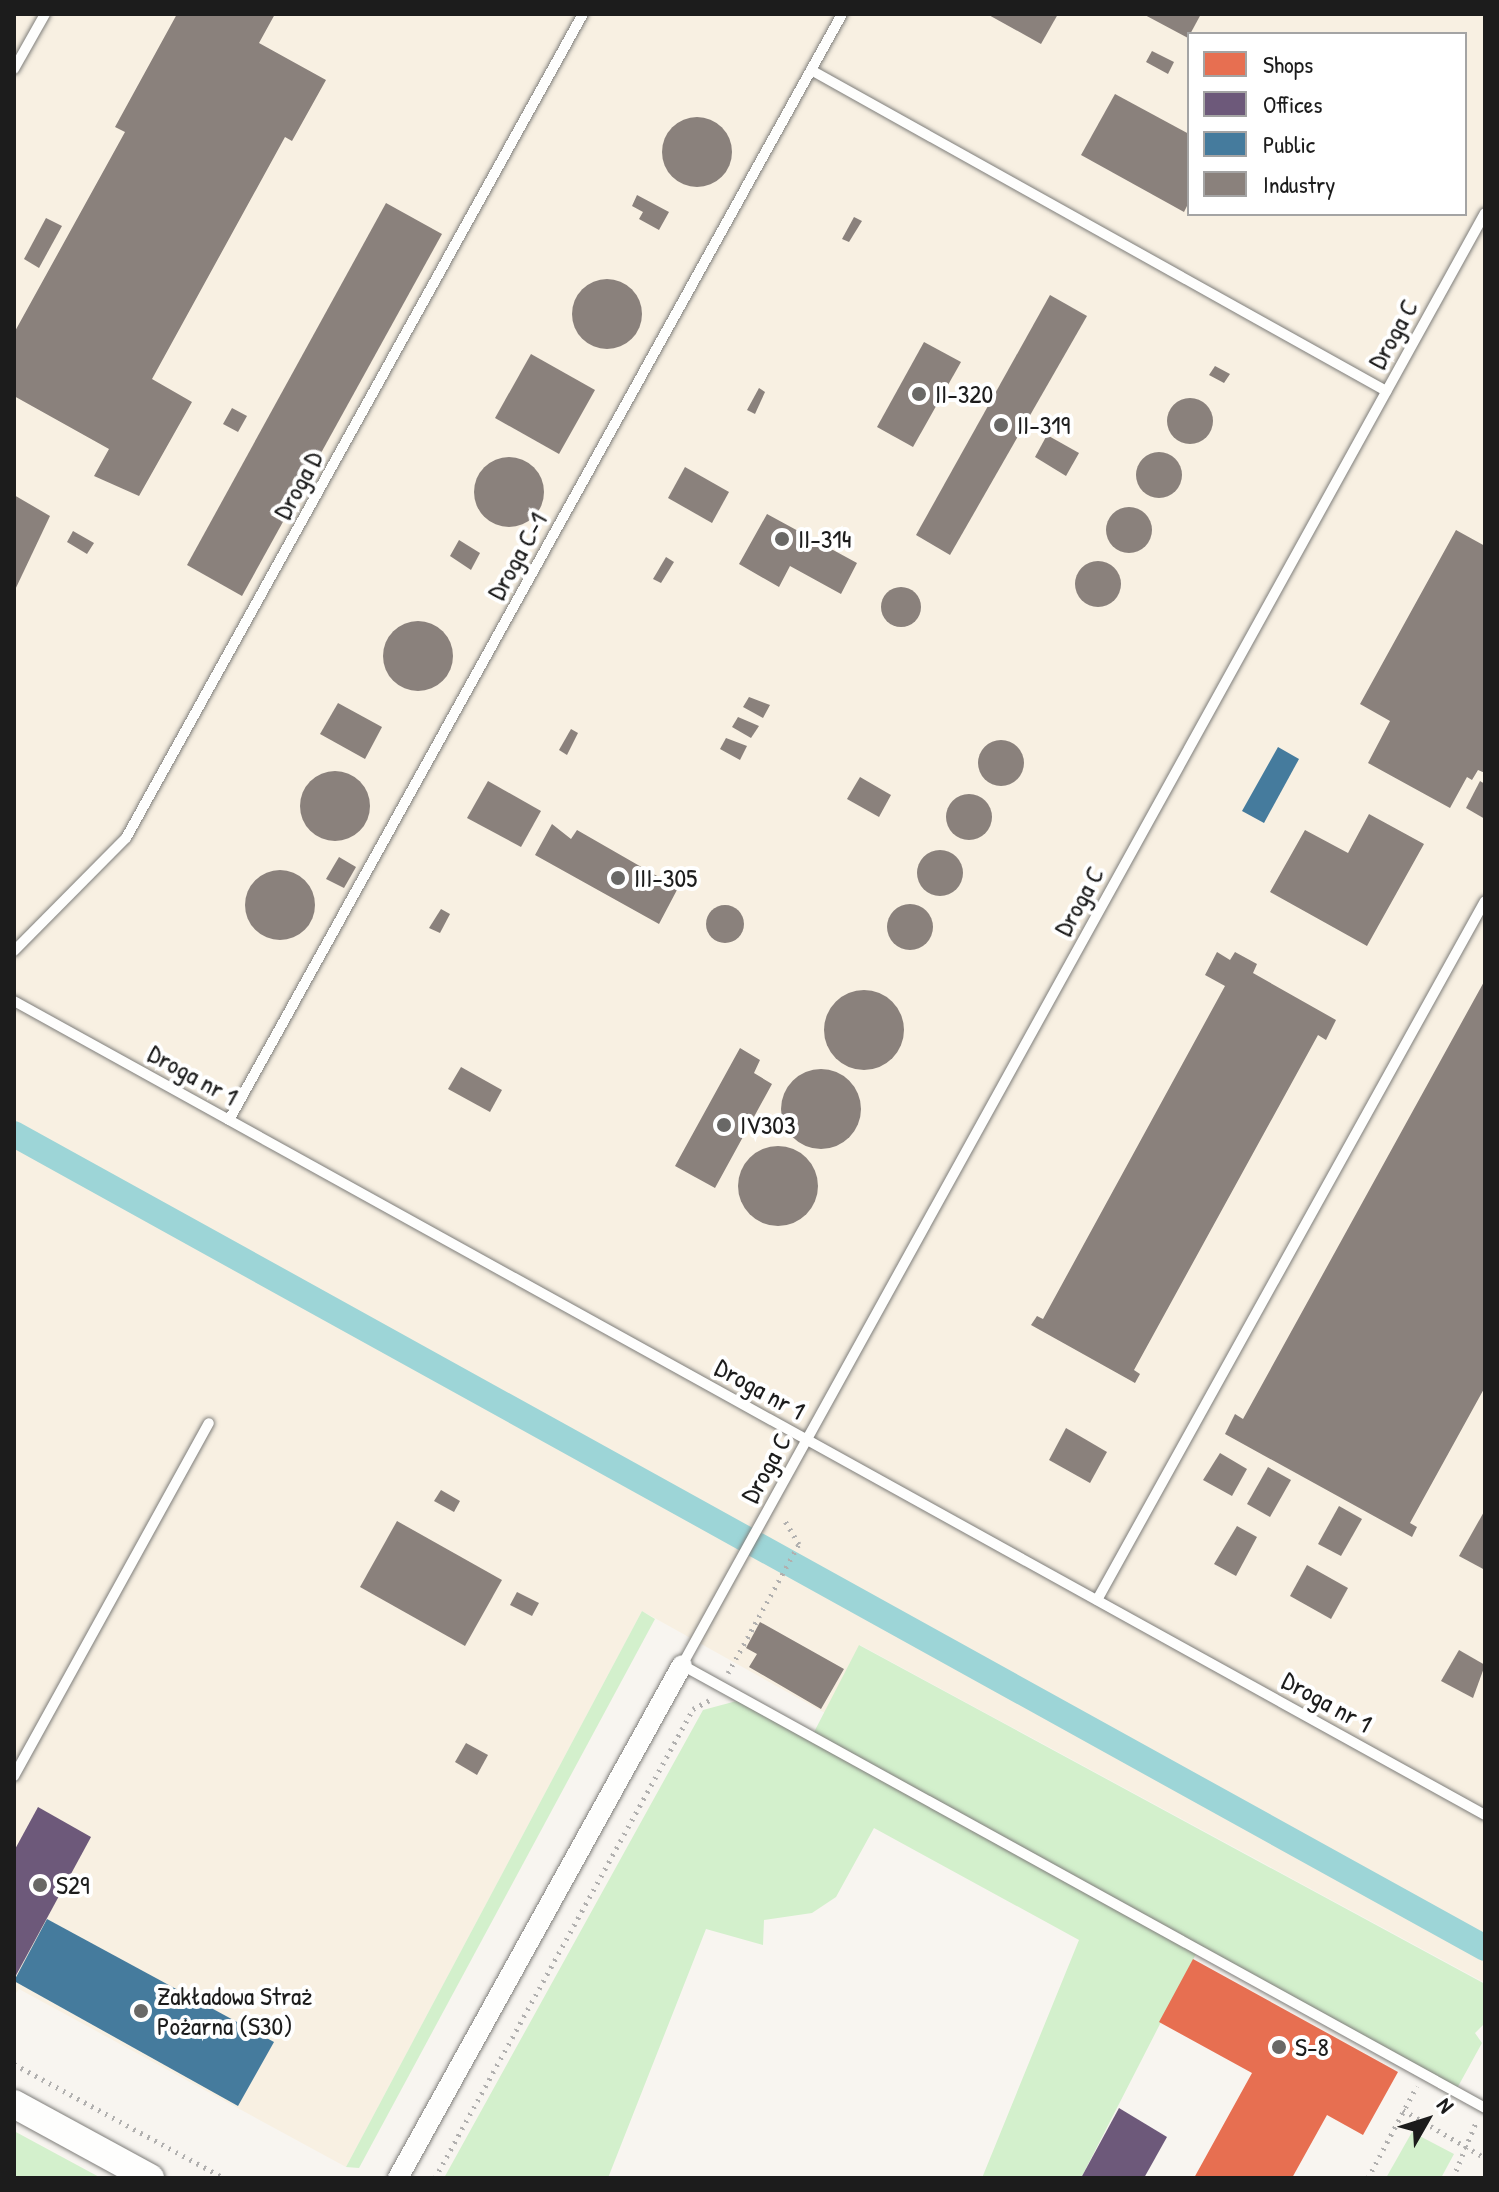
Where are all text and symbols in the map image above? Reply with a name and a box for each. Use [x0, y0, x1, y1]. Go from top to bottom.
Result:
legend [1187, 32, 1467, 216]
text: Shops [1263, 48, 1313, 80]
text: Offices [1263, 88, 1322, 120]
text: Public [1263, 128, 1315, 160]
text: Industry [1263, 168, 1335, 200]
street label: Droga C [1361, 294, 1425, 374]
place label: II-320 [935, 378, 993, 410]
marker: II-320 [910, 385, 928, 403]
place label: II-319 [1017, 409, 1070, 441]
marker: II-319 [992, 416, 1010, 434]
street label: Droga D [267, 446, 329, 524]
street label: Droga C-1 [480, 507, 554, 605]
place label: II-314 [798, 523, 852, 555]
marker: II-314 [773, 530, 791, 548]
street label: Droga C [1047, 861, 1111, 941]
place label: III-305 [634, 862, 697, 894]
marker: III-305 [609, 869, 627, 887]
street label: Droga nr 1 [143, 1038, 243, 1112]
place label: IV303 [740, 1109, 796, 1141]
marker: IV303 [715, 1116, 733, 1134]
street label: Droga nr 1 [710, 1352, 810, 1426]
street label: Droga C [734, 1428, 798, 1508]
street label: Droga nr 1 [1277, 1665, 1377, 1739]
place label: S29 [56, 1869, 90, 1901]
marker: S29 [31, 1876, 49, 1894]
place label: Zakładowa Straż Pożarna (S30) [157, 1980, 312, 2042]
marker: Zakładowa Straż Pożarna (S30) [132, 2002, 150, 2020]
place label: S-8 [1295, 2031, 1329, 2063]
marker: S-8 [1270, 2038, 1288, 2056]
north arrow [1387, 2080, 1467, 2160]
text: N [1430, 2091, 1461, 2119]

